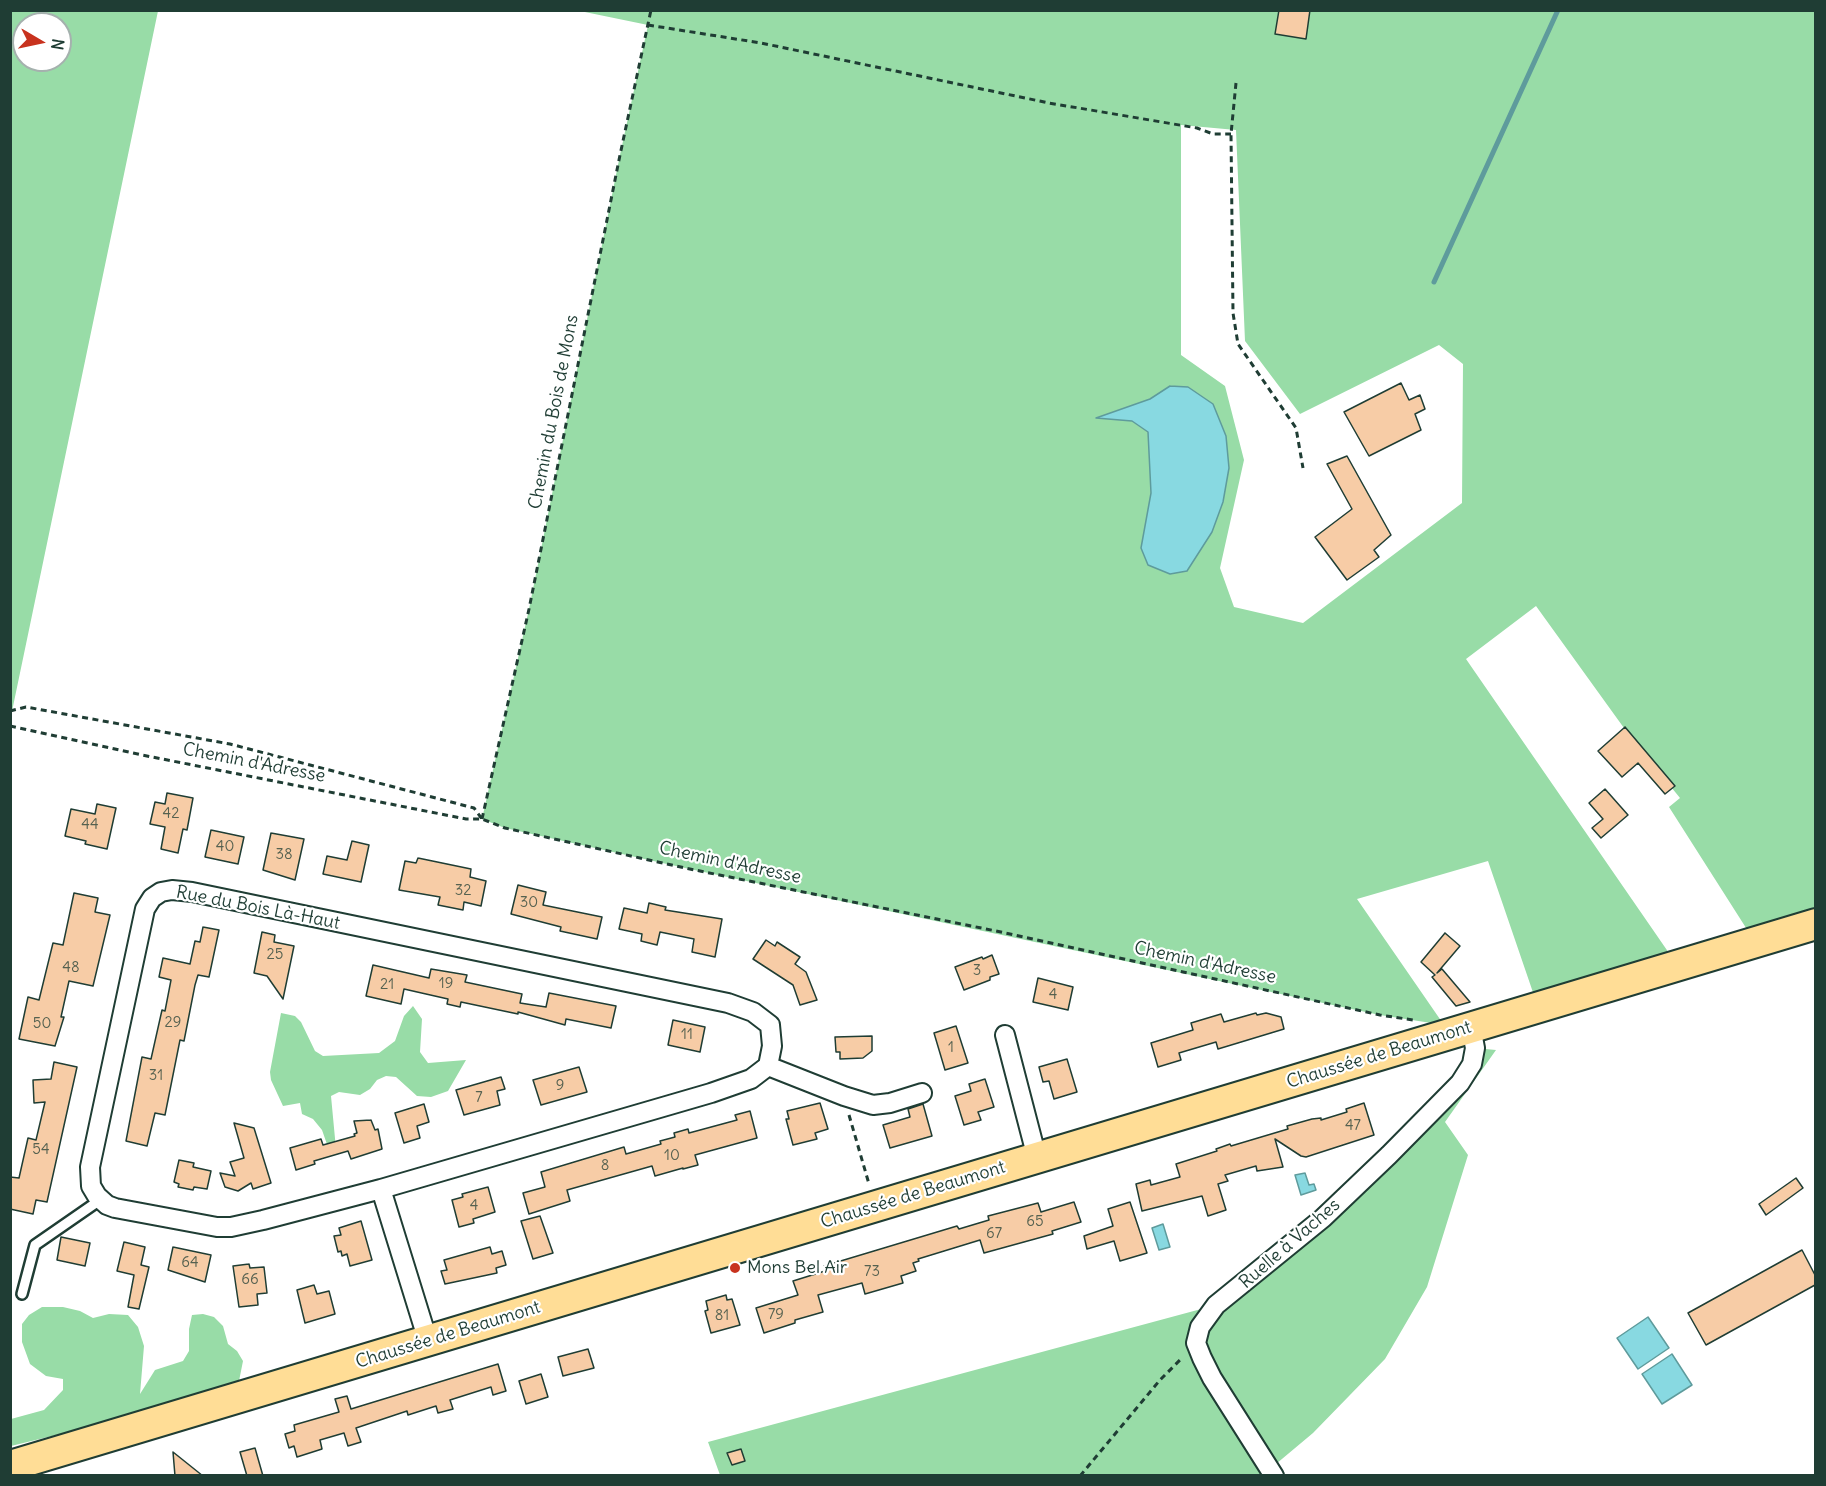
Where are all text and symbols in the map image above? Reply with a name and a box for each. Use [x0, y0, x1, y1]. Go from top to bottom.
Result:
north arrow [12, 12, 72, 72]
text: N [47, 37, 69, 52]
street label: Chemin du Bois de Mons [525, 313, 583, 511]
street label: Chemin d'Adresse [181, 739, 327, 787]
house number: 42 [163, 805, 179, 823]
house number: 44 [81, 816, 99, 834]
street label: Chemin d'Adresse [657, 837, 803, 889]
house number: 40 [216, 838, 234, 856]
house number: 38 [275, 846, 293, 864]
street label: Rue du Bois Là-Haut [174, 882, 342, 934]
house number: 32 [455, 882, 471, 900]
house number: 30 [520, 894, 538, 912]
street label: Chemin d'Adresse [1132, 937, 1278, 989]
house number: 25 [267, 946, 283, 964]
house number: 48 [62, 959, 80, 977]
house number: 3 [973, 962, 981, 980]
house number: 19 [439, 975, 453, 993]
house number: 21 [380, 976, 394, 994]
house number: 4 [1049, 986, 1057, 1004]
house number: 29 [165, 1014, 181, 1032]
house number: 50 [33, 1015, 51, 1033]
street label: Chaussée de Beaumont [1284, 1017, 1474, 1093]
house number: 11 [681, 1026, 693, 1044]
house number: 1 [948, 1039, 954, 1057]
house number: 31 [149, 1067, 163, 1085]
house number: 9 [556, 1077, 564, 1095]
house number: 7 [475, 1089, 483, 1107]
house number: 47 [1345, 1117, 1361, 1135]
house number: 54 [32, 1141, 50, 1159]
house number: 10 [664, 1147, 680, 1165]
house number: 8 [601, 1157, 609, 1175]
street label: Chaussée de Beaumont [818, 1157, 1008, 1233]
street label: Ruelle à Vaches [1235, 1194, 1345, 1294]
house number: 4 [470, 1197, 478, 1215]
house number: 65 [1026, 1213, 1044, 1231]
house number: 67 [986, 1225, 1002, 1243]
house number: 64 [181, 1254, 199, 1272]
place label: Mons Bel Air [747, 1257, 847, 1279]
marker: Mons Bel Air [728, 1261, 742, 1275]
house number: 73 [864, 1263, 880, 1281]
house number: 66 [241, 1271, 259, 1289]
street label: Chaussée de Beaumont [353, 1297, 543, 1373]
house number: 79 [768, 1306, 784, 1324]
house number: 81 [715, 1307, 729, 1325]

